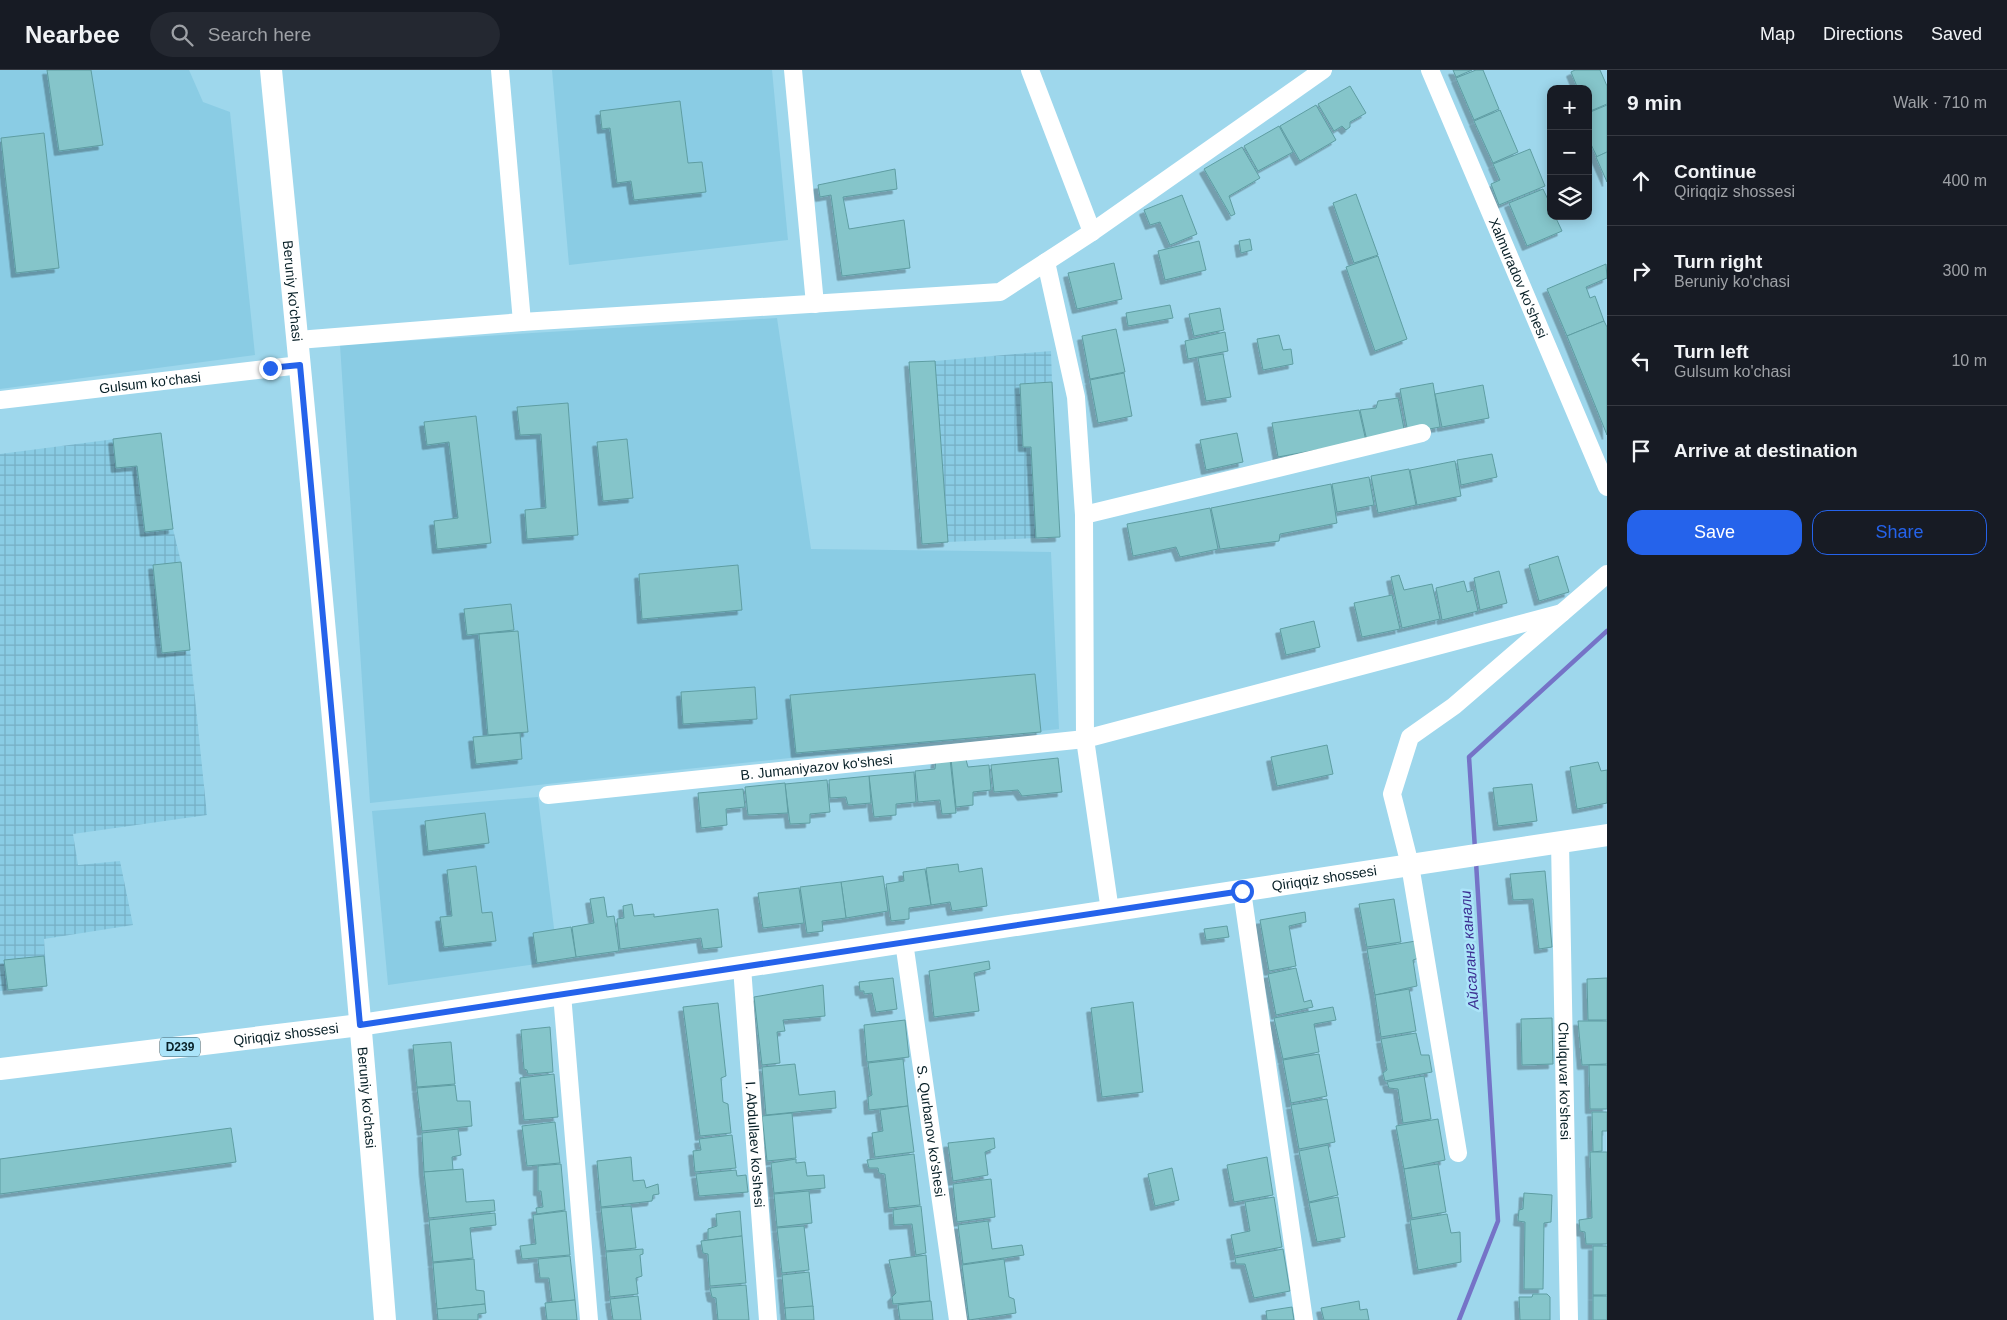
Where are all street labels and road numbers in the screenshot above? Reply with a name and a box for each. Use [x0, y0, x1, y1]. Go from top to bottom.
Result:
street label: Xalmuradov ko'shesi [1486, 216, 1551, 340]
street label: Beruniy ko'chasi [280, 240, 306, 342]
street label: Gulsum ko'chasi [98, 369, 202, 396]
street label: B. Jumaniyazov ko'shesi [740, 751, 893, 783]
street label: Qiriqqiz shossesi [1271, 862, 1378, 894]
street label: Qiriqqiz shossesi [232, 1020, 339, 1048]
street label: Chulquvar ko'shesi [1555, 1022, 1574, 1140]
road number: D239 [160, 1038, 200, 1056]
street label: Beruniy ko'chasi [354, 1046, 379, 1149]
street label: S. Qurbanov ko'shesi [914, 1064, 948, 1198]
street label: I. Abdullaev ko'shesi [742, 1081, 768, 1208]

